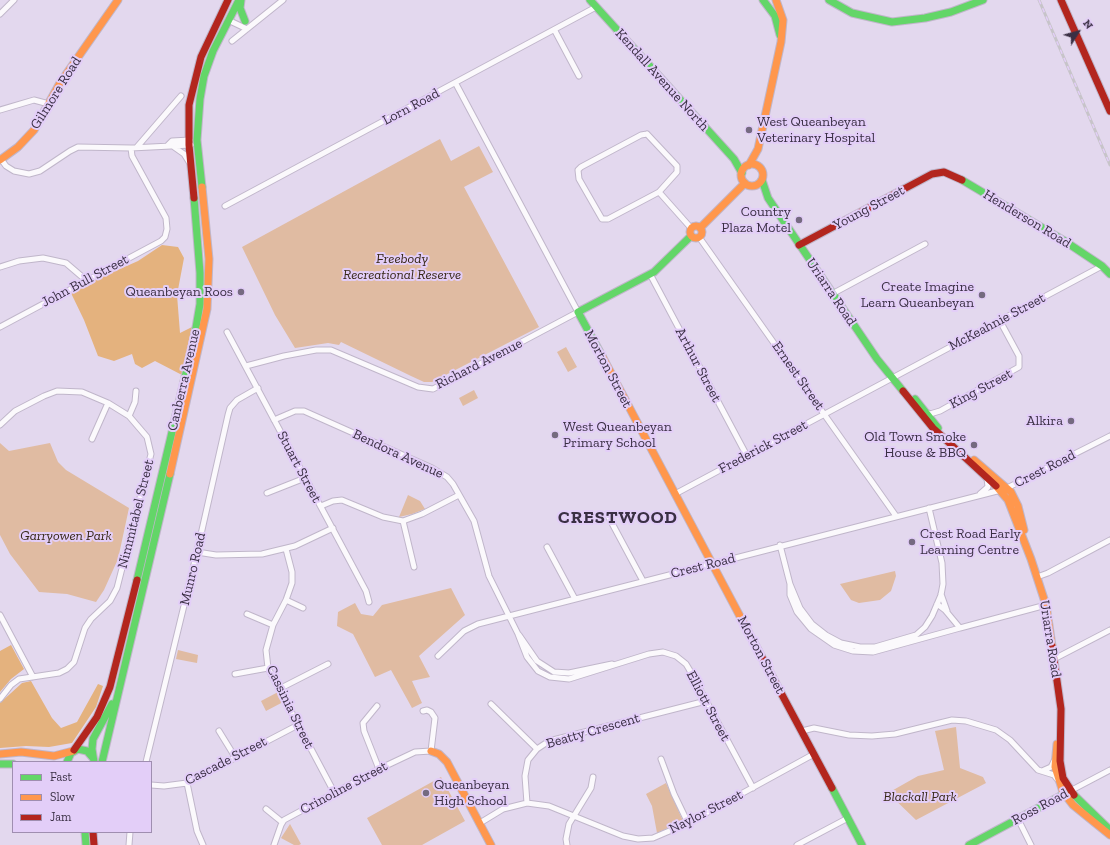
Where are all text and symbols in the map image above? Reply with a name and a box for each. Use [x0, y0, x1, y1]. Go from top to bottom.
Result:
north arrow [1058, 12, 1098, 52]
text: N [1080, 17, 1096, 32]
street label: Kendall Avenue North [612, 25, 712, 135]
street label: Gilmore Road [27, 54, 85, 132]
street label: Lorn Road [380, 85, 442, 129]
place label: West Queanbeyan Veterinary Hospital [757, 114, 875, 146]
marker: West Queanbeyan Veterinary Hospital [744, 125, 754, 135]
street label: Young Street [830, 182, 908, 234]
street label: Henderson Road [980, 186, 1074, 252]
place label: Country Plaza Motel [721, 204, 791, 236]
marker: Country Plaza Motel [794, 215, 804, 225]
street label: John Bull Street [39, 251, 131, 311]
park label: Freebody Recreational Reserve [343, 251, 461, 284]
street label: Uriarra Road [802, 255, 860, 329]
place label: Create Imagine Learn Queanbeyan [861, 279, 974, 312]
place label: Queanbeyan Roos [126, 284, 233, 300]
marker: Queanbeyan Roos [236, 287, 246, 297]
street label: McKeahnie Street [946, 290, 1048, 354]
marker: Create Imagine Learn Queanbeyan [977, 290, 987, 300]
street label: Arthur Street [671, 325, 725, 405]
street label: Canberra Avenue [164, 327, 204, 433]
street label: Morton Street [581, 327, 635, 411]
street label: Richard Avenue [433, 335, 525, 393]
street label: Ernest Street [768, 338, 828, 414]
street label: King Street [947, 365, 1015, 413]
place label: Alkira [1026, 413, 1063, 429]
marker: Alkira [1066, 416, 1076, 426]
street label: Frederick Street [716, 417, 810, 477]
place label: West Queanbeyan Primary School [563, 419, 672, 452]
street label: Bendora Avenue [350, 426, 446, 482]
street label: Stuart Street [273, 428, 325, 506]
place label: Old Town Smoke House & BBQ [864, 429, 966, 462]
marker: West Queanbeyan Primary School [550, 430, 560, 440]
marker: Old Town Smoke House & BBQ [969, 440, 979, 450]
street label: Crest Road [1012, 447, 1078, 491]
street label: Nimmitabel Street [114, 458, 158, 570]
district label: CRESTWOOD [558, 507, 678, 529]
place label: Crest Road Early Learning Centre [920, 526, 1021, 558]
park label: Garryowen Park [20, 528, 112, 544]
street label: Munro Road [176, 531, 210, 607]
marker: Crest Road Early Learning Centre [907, 537, 917, 547]
street label: Crest Road [669, 550, 737, 582]
street label: Uriarra Road [1036, 599, 1064, 679]
street label: Morton Street [734, 613, 788, 697]
street label: Cassinia Street [263, 663, 317, 751]
street label: Elliott Street [682, 668, 734, 744]
street label: Beatty Crescent [544, 710, 642, 752]
street label: Cascade Street [182, 733, 270, 789]
street label: Crinoline Street [298, 758, 390, 818]
legend [12, 761, 152, 833]
text: Fast [50, 770, 72, 784]
place label: Queanbeyan High School [434, 777, 509, 810]
street label: Ross Road [1009, 785, 1071, 829]
street label: Naylor Street [666, 786, 746, 838]
marker: Queanbeyan High School [421, 788, 431, 798]
park label: Blackall Park [883, 789, 957, 805]
text: Slow [50, 790, 75, 804]
text: Jam [50, 810, 71, 824]

